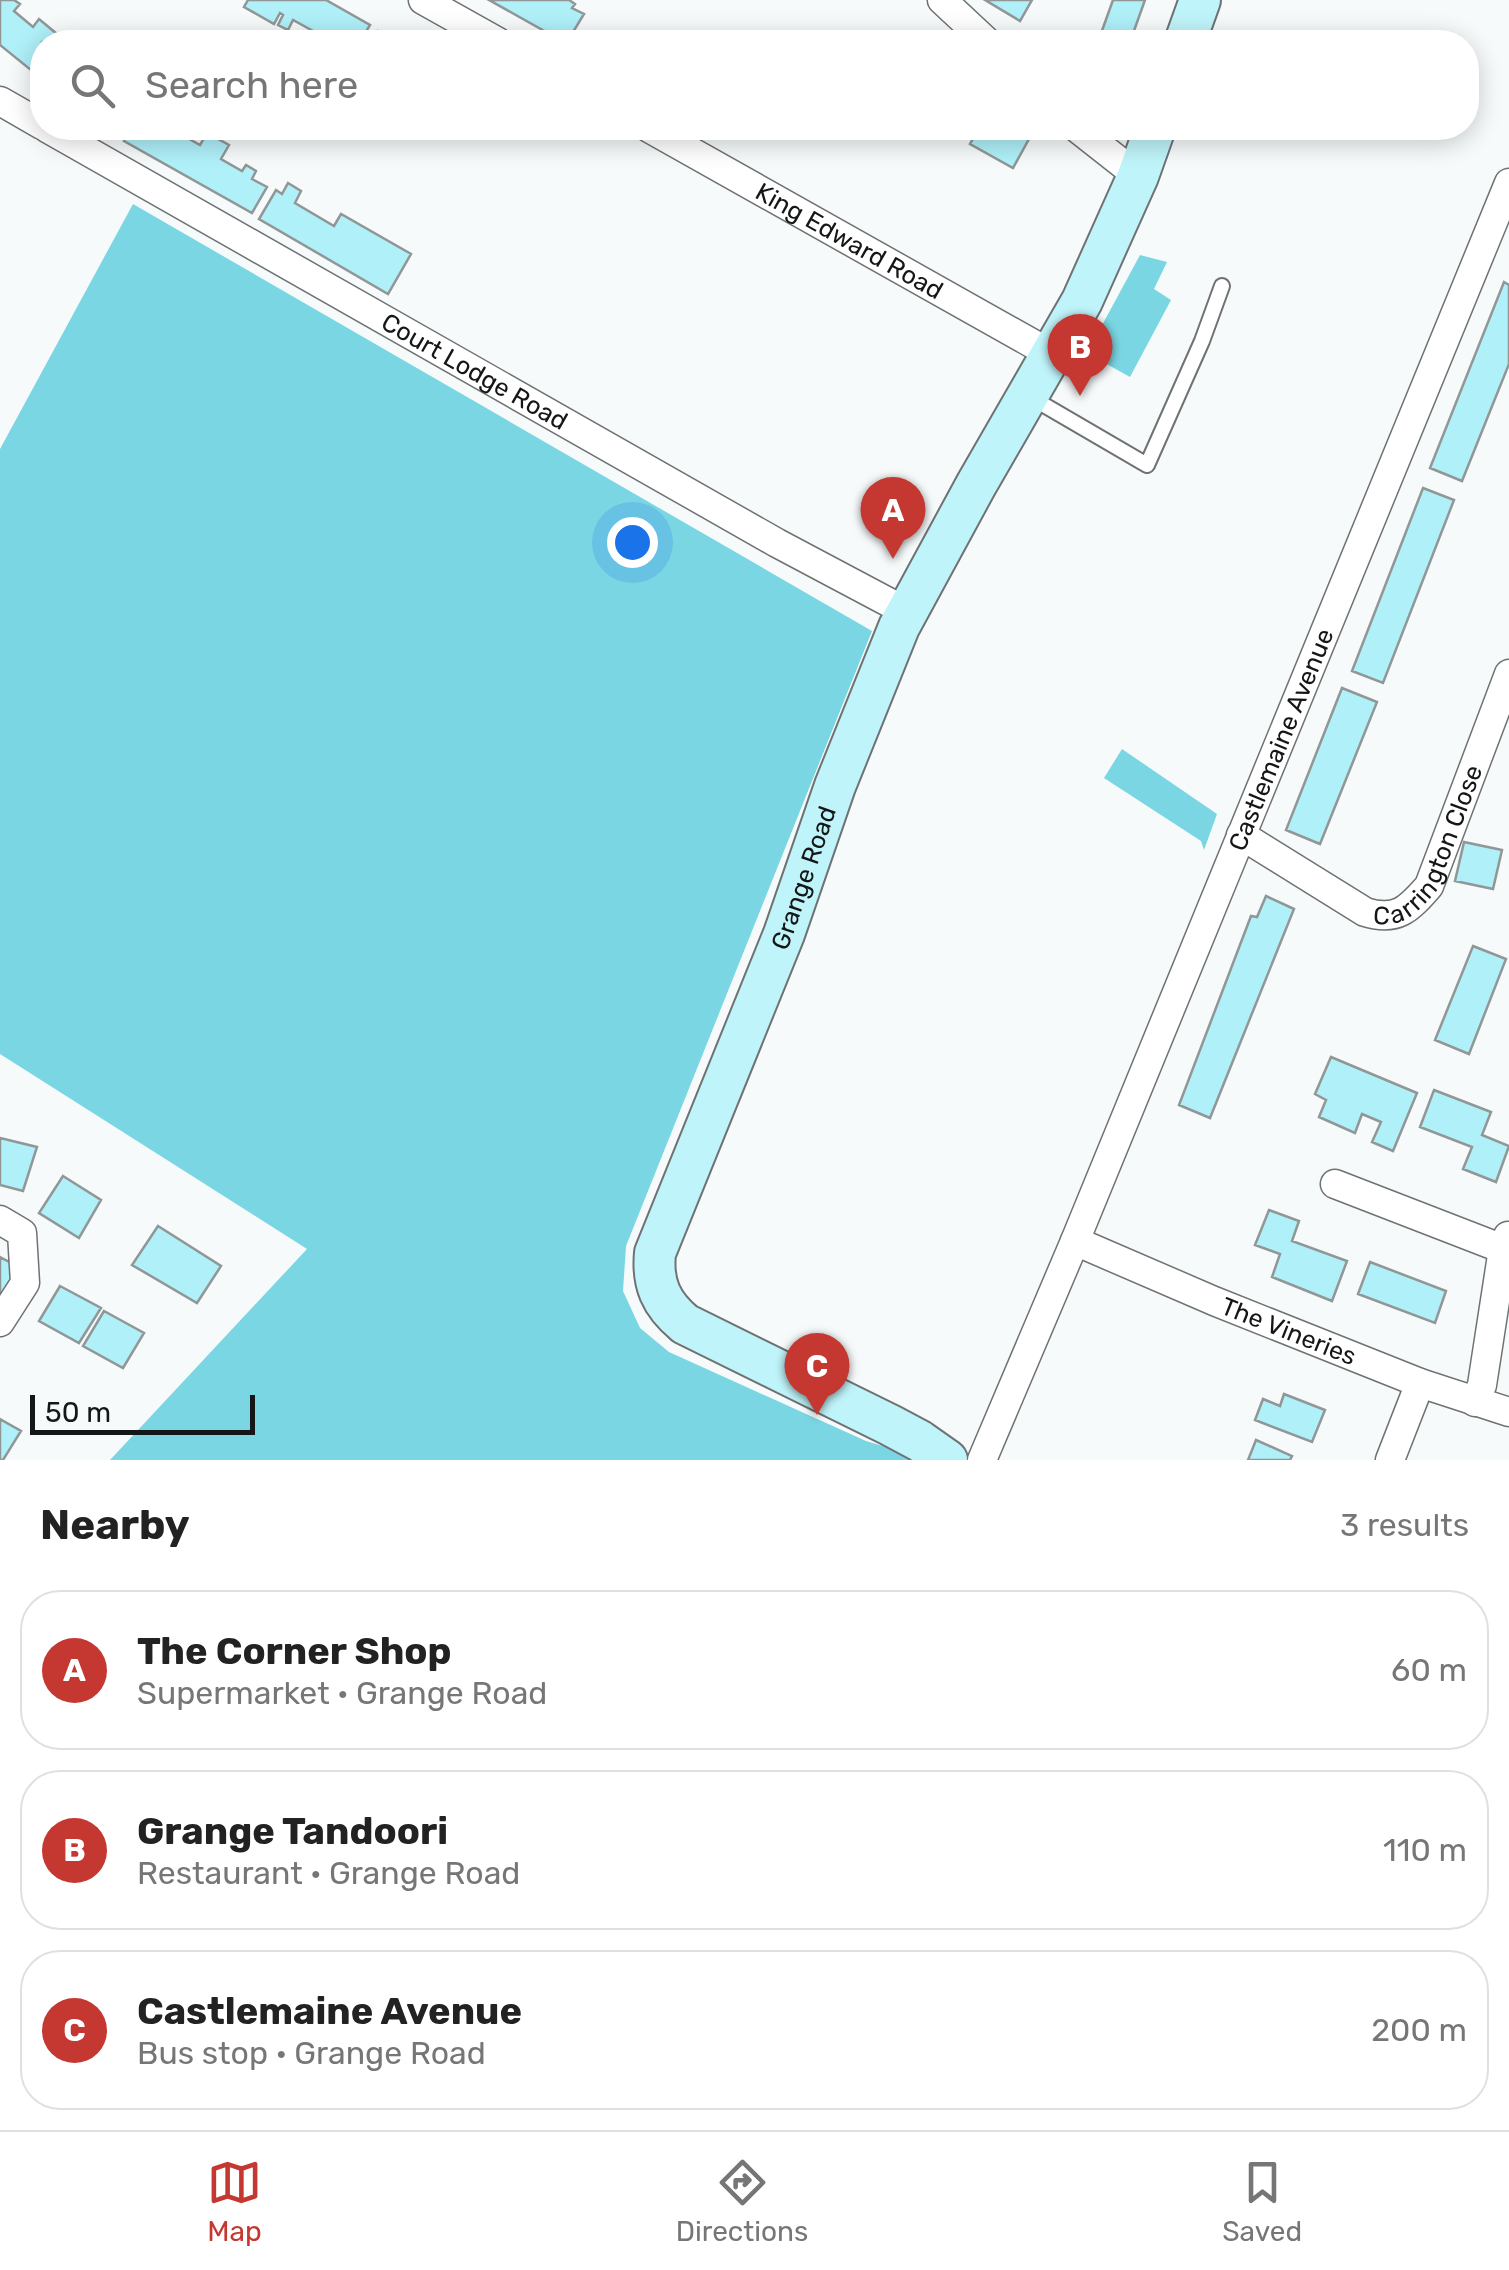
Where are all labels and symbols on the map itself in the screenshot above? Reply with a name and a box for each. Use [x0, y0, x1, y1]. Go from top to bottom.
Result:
street label: King Edward Road [750, 177, 948, 305]
street label: Court Lodge Road [376, 307, 572, 436]
pin: B [1048, 314, 1112, 396]
pin: A [860, 476, 926, 559]
your location [607, 517, 658, 568]
street label: Castlemaine Avenue [1223, 624, 1340, 855]
street label: Carrington Close [1373, 761, 1488, 931]
street label: Grange Road [765, 802, 842, 954]
street label: The Vineries [1217, 1291, 1360, 1371]
pin: C [784, 1332, 850, 1415]
scale bar [30, 1390, 255, 1434]

